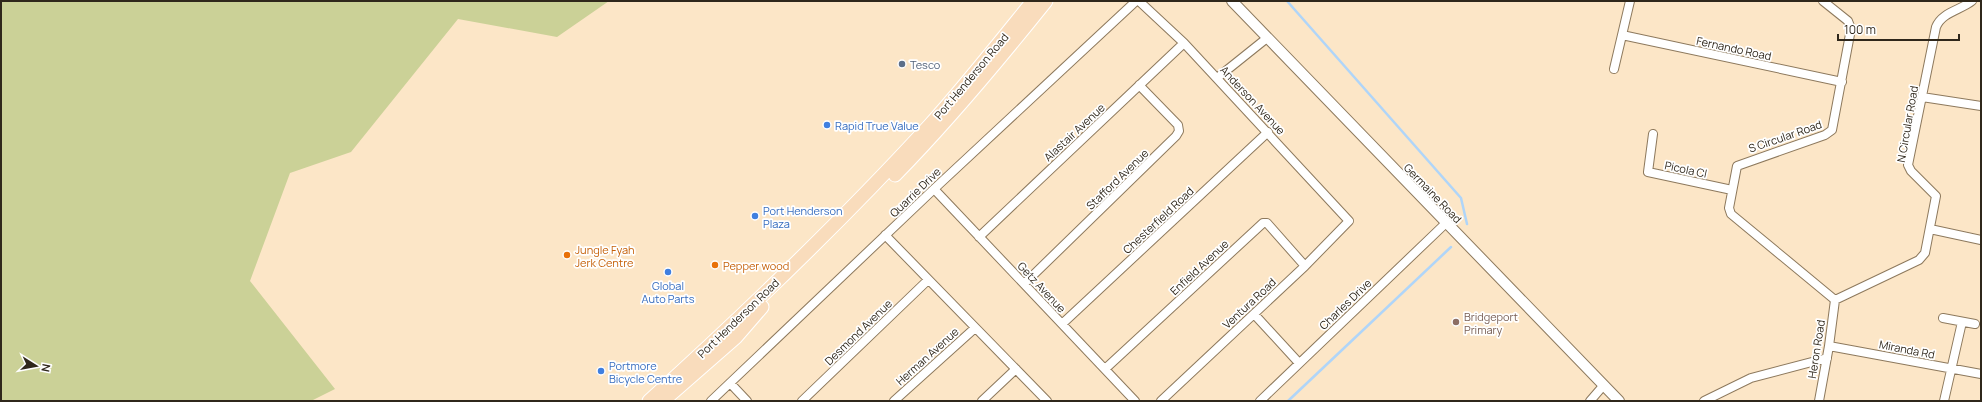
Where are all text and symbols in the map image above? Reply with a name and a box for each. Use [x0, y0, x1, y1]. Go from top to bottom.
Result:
scale bar [1838, 16, 1959, 42]
text: 100 m [1844, 21, 1876, 38]
street label: Port Henderson Road [931, 30, 1011, 122]
street label: Fernando Road [1695, 33, 1773, 63]
place label: Tesco [910, 57, 941, 72]
marker: Tesco [897, 59, 907, 69]
street label: Anderson Avenue [1217, 62, 1289, 138]
street label: N Circular Road [1893, 85, 1921, 163]
street label: Alastair Avenue [1040, 99, 1108, 164]
street label: S Circular Road [1746, 116, 1824, 156]
place label: Rapid True Value [835, 118, 919, 133]
marker: Rapid True Value [822, 120, 832, 130]
street label: Stafford Avenue [1083, 145, 1152, 213]
street label: Picola Cl [1663, 157, 1709, 181]
street label: Germaine Road [1401, 160, 1465, 226]
street label: Quarrie Drive [886, 163, 944, 220]
street label: Chesterfield Road [1119, 183, 1197, 257]
place label: Port Henderson Plaza [763, 203, 843, 231]
marker: Port Henderson Plaza [750, 211, 760, 221]
street label: Enfield Avenue [1167, 236, 1232, 298]
place label: Jungle Fyah Jerk Centre [575, 242, 635, 270]
marker: Jungle Fyah Jerk Centre [562, 250, 572, 260]
place label: Pepper wood [723, 258, 789, 273]
street label: Getz Avenue [1015, 258, 1070, 316]
marker: Pepper wood [710, 260, 720, 270]
marker: Global Auto Parts [663, 267, 673, 277]
street label: Ventura Road [1219, 274, 1279, 332]
street label: Port Henderson Road [694, 275, 782, 361]
street label: Charles Drive [1316, 275, 1375, 333]
place label: Global Auto Parts [641, 278, 695, 306]
street label: Desmond Avenue [821, 296, 895, 368]
place label: Bridgeport Primary [1464, 309, 1518, 337]
marker: Bridgeport Primary [1451, 317, 1461, 327]
street label: Heron Road [1804, 319, 1828, 379]
street label: Herman Avenue [892, 323, 962, 388]
street label: Miranda Rd [1878, 336, 1936, 362]
north arrow [16, 346, 56, 386]
place label: Portmore Bicycle Centre [609, 358, 683, 386]
text: N [38, 363, 54, 373]
marker: Portmore Bicycle Centre [596, 366, 606, 376]

